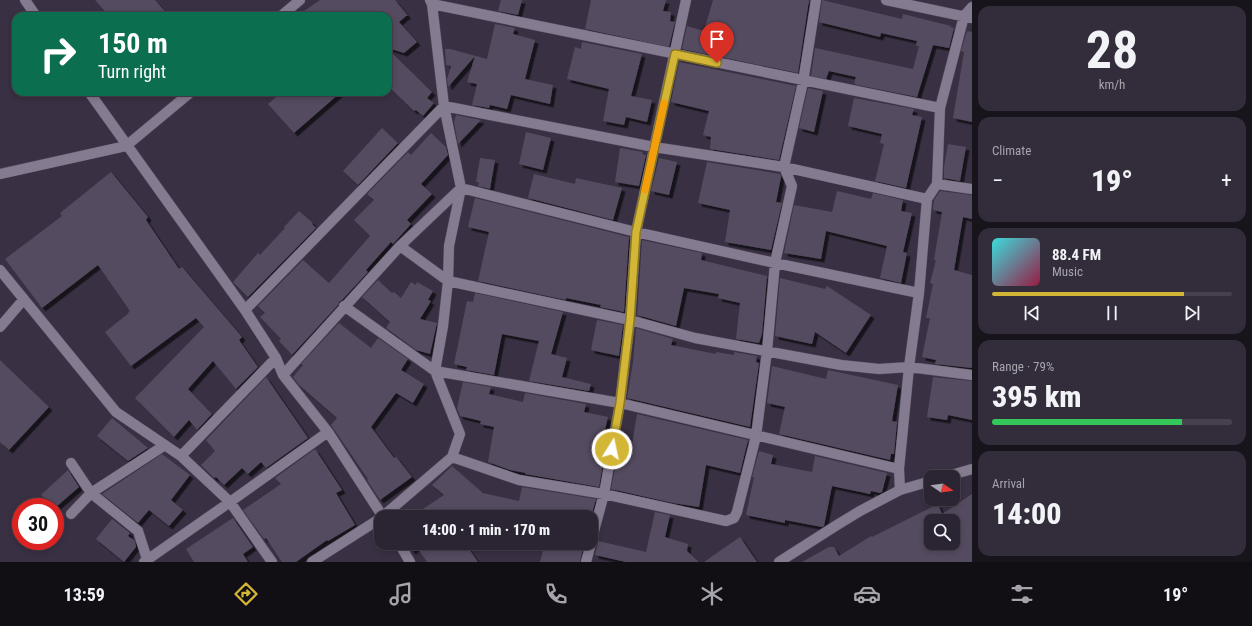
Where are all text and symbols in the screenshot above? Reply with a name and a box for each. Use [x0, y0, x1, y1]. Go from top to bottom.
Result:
text: 28 [1086, 20, 1138, 81]
pin [700, 22, 734, 63]
text: 150 m [98, 27, 168, 60]
icon: right [32, 28, 84, 80]
icon: arrive [706, 28, 728, 50]
text: Turn right [98, 61, 166, 82]
text: km/h [1099, 77, 1125, 92]
text: Climate [992, 143, 1031, 158]
text: 19° [1091, 163, 1133, 198]
text: − [992, 168, 1003, 193]
text: + [1221, 168, 1232, 193]
text: 88.4 FM [1052, 246, 1101, 264]
text: Music [1052, 264, 1083, 279]
icon: previous [1021, 302, 1043, 324]
icon: pause [1101, 302, 1123, 324]
icon: next [1181, 302, 1203, 324]
text: Range · 79% [992, 359, 1054, 374]
text: 395 km [992, 379, 1081, 414]
position arrow [591, 428, 633, 470]
north arrow [924, 470, 960, 506]
map controls [924, 470, 960, 550]
text: Arrival [992, 476, 1025, 491]
text: 14:00 [992, 496, 1061, 531]
speed limit sign: 30 [12, 498, 64, 550]
button: search [924, 514, 960, 550]
text: 14:00 · 1 min · 170 m [422, 521, 550, 539]
icon: directions [232, 580, 260, 608]
icon: music [387, 580, 415, 608]
icon: phone [542, 580, 570, 608]
icon: climate [698, 580, 726, 608]
icon: car [853, 580, 881, 608]
icon: filters [1008, 580, 1036, 608]
text: 13:59 [64, 584, 105, 605]
text: 19° [1163, 584, 1188, 605]

